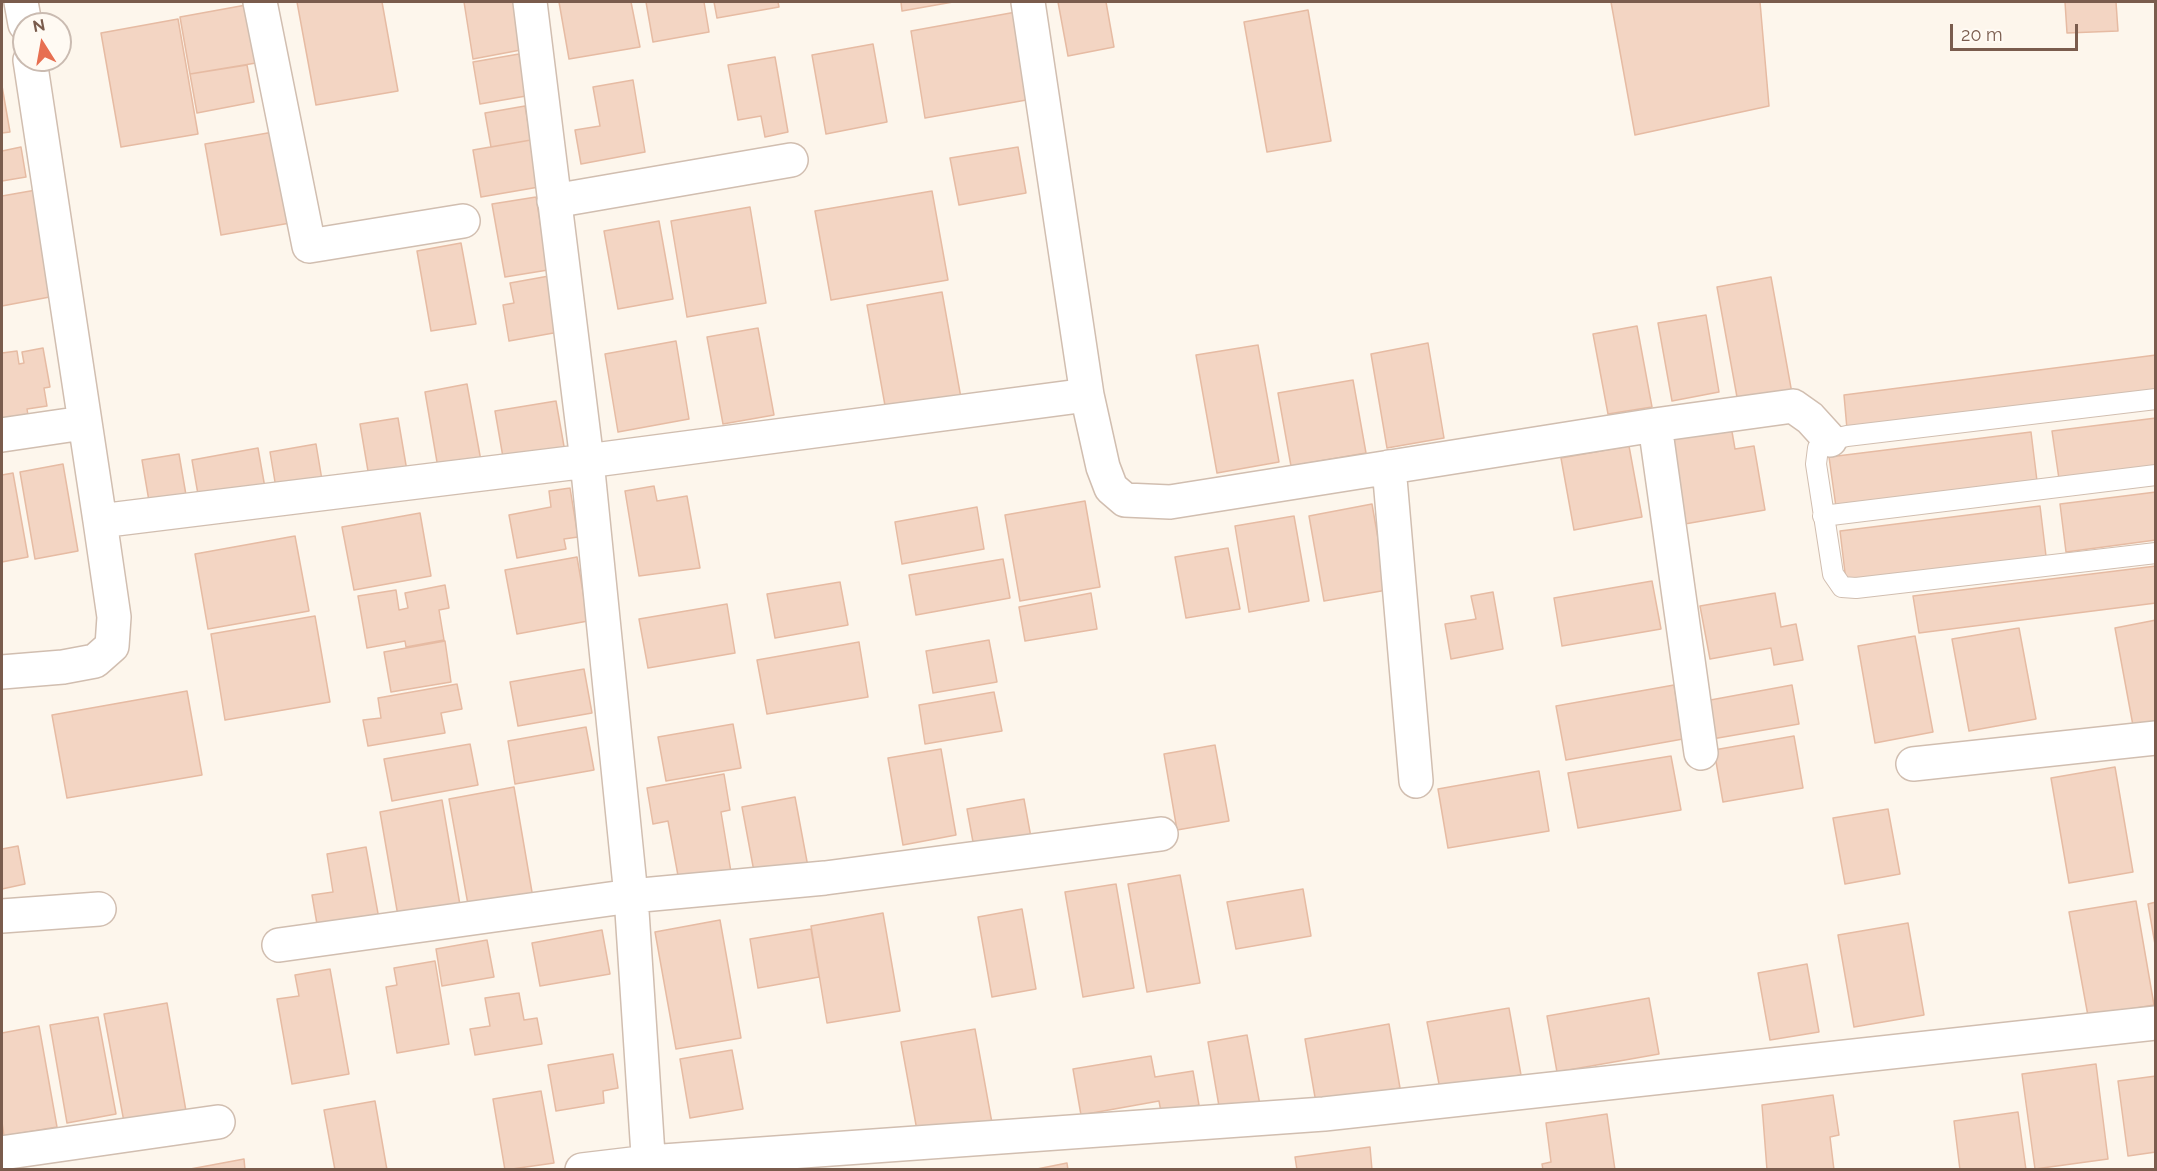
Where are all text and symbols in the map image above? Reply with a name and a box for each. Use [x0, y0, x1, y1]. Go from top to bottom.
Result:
north arrow [12, 12, 72, 72]
scale bar [1953, 12, 2080, 50]
text: N [31, 15, 47, 36]
text: 20 m [1961, 24, 2003, 45]

